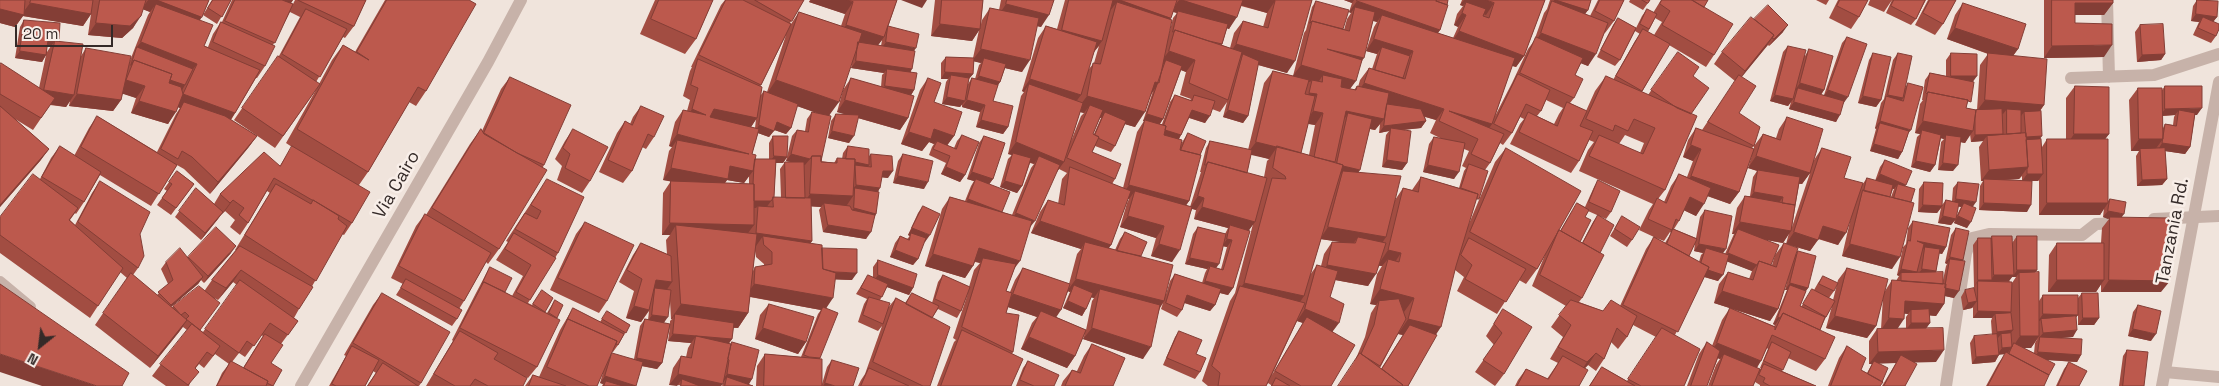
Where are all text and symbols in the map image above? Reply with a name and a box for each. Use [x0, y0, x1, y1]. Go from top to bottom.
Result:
scale bar [18, 15, 115, 47]
text: 20 m [23, 24, 58, 43]
street label: Via Cairo [369, 147, 425, 223]
street label: Tanzania Rd. [2152, 176, 2194, 286]
north arrow [15, 321, 65, 371]
text: N [24, 349, 41, 369]

